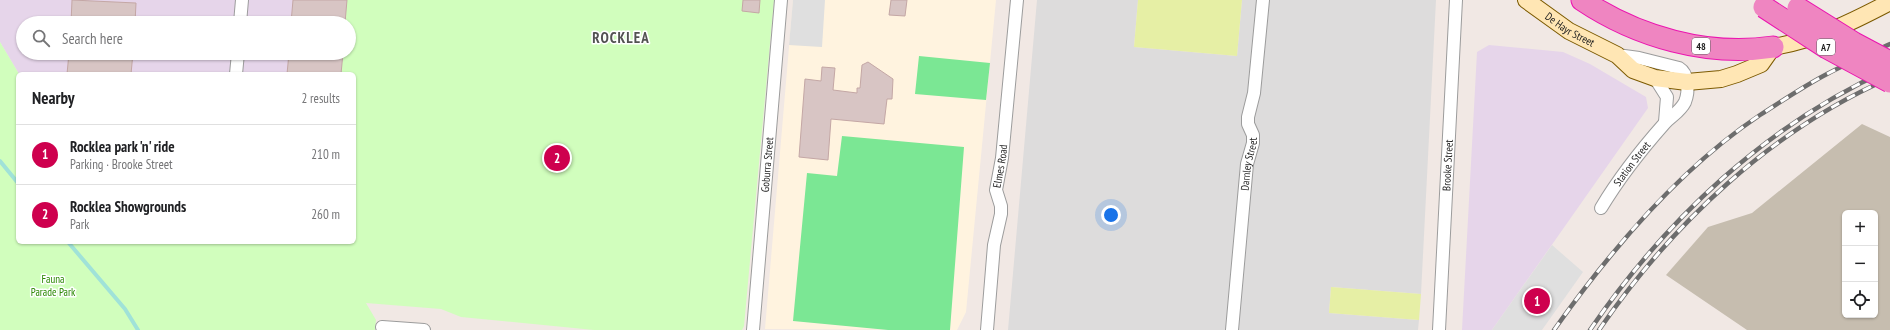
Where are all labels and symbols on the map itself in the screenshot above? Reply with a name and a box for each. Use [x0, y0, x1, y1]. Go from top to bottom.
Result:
street label: De Hayr Street [1542, 9, 1597, 50]
district label: ROCKLEA [592, 28, 650, 47]
road number: 48 [1692, 38, 1710, 54]
road number: A7 [1817, 39, 1835, 55]
street label: Goburra Street [758, 136, 776, 193]
street label: Darnley Street [1238, 138, 1260, 191]
street label: Station Street [1610, 138, 1653, 189]
street label: Brooke Street [1439, 139, 1456, 191]
pin: 2 [544, 143, 570, 173]
street label: Elmes Road [990, 144, 1010, 189]
your location [1101, 205, 1121, 225]
park label: Fauna Parade Park [31, 272, 76, 299]
pin: 1 [1524, 286, 1550, 316]

